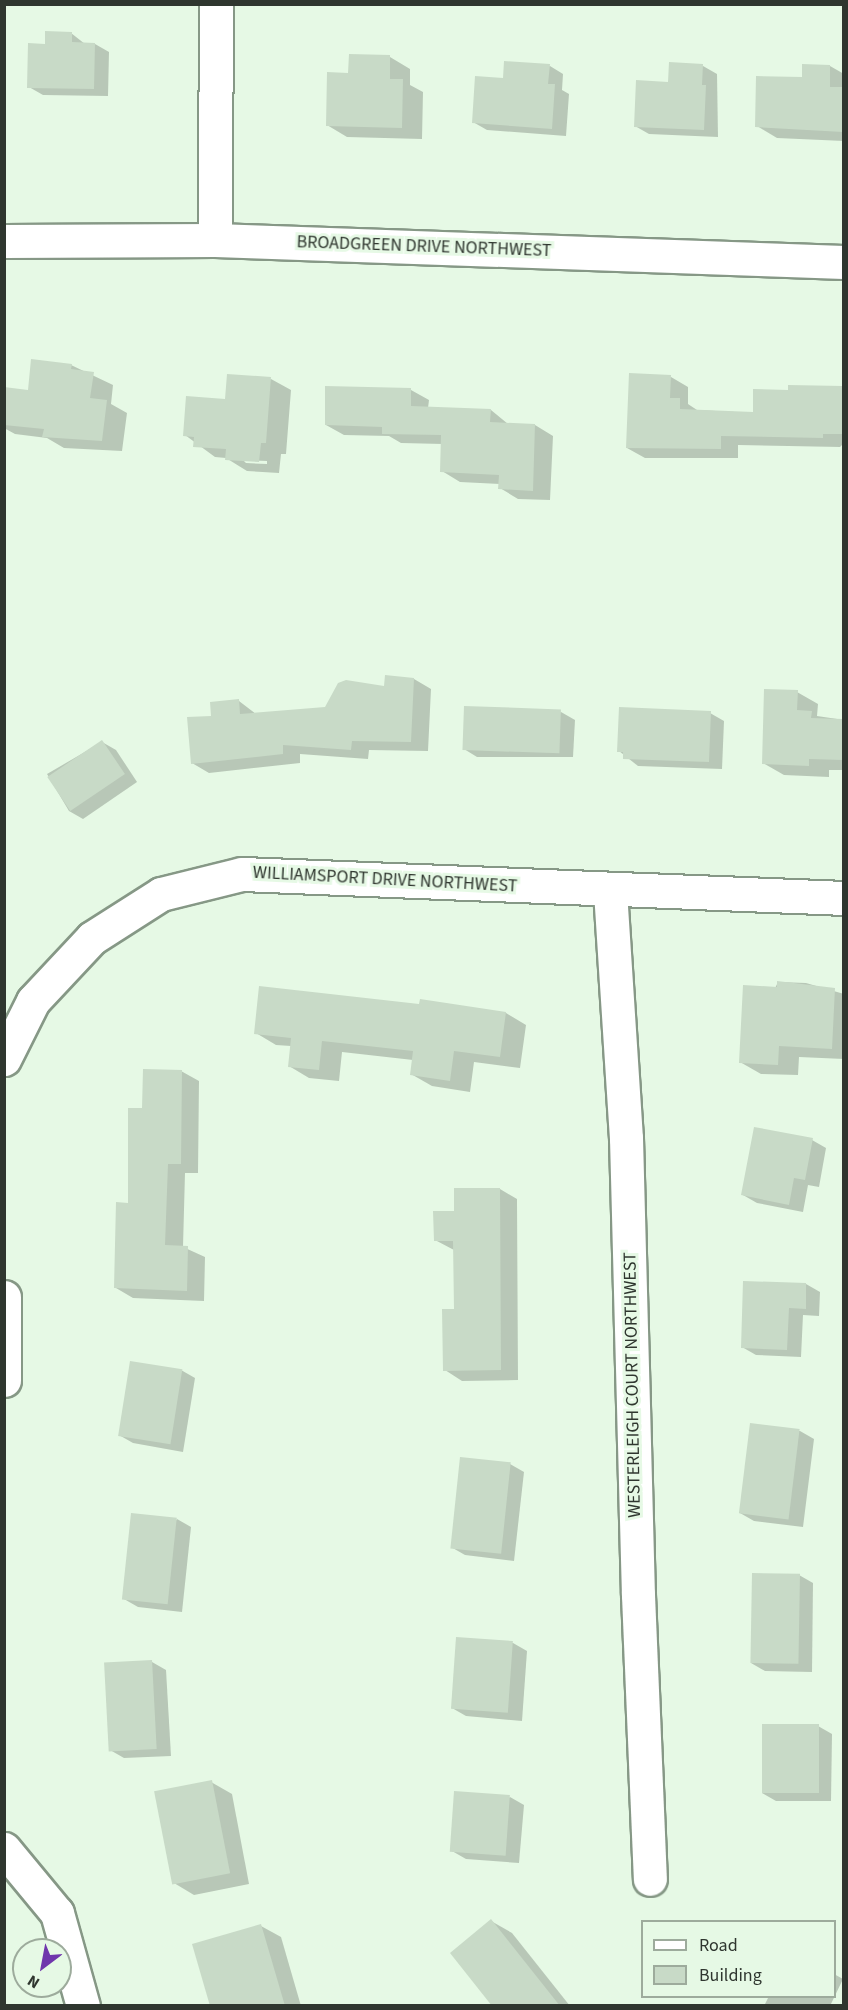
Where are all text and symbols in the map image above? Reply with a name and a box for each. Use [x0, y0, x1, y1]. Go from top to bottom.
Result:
street label: BROADGREEN DRIVE NORTHWEST [296, 232, 552, 262]
street label: WILLIAMSPORT DRIVE NORTHWEST [252, 862, 518, 898]
street label: WESTERLEIGH COURT NORTHWEST [620, 1252, 646, 1518]
legend [641, 1920, 836, 1998]
text: Road [699, 1933, 738, 1958]
north arrow [12, 1938, 72, 1998]
text: Building [699, 1963, 762, 1988]
text: N [23, 1969, 44, 1994]

